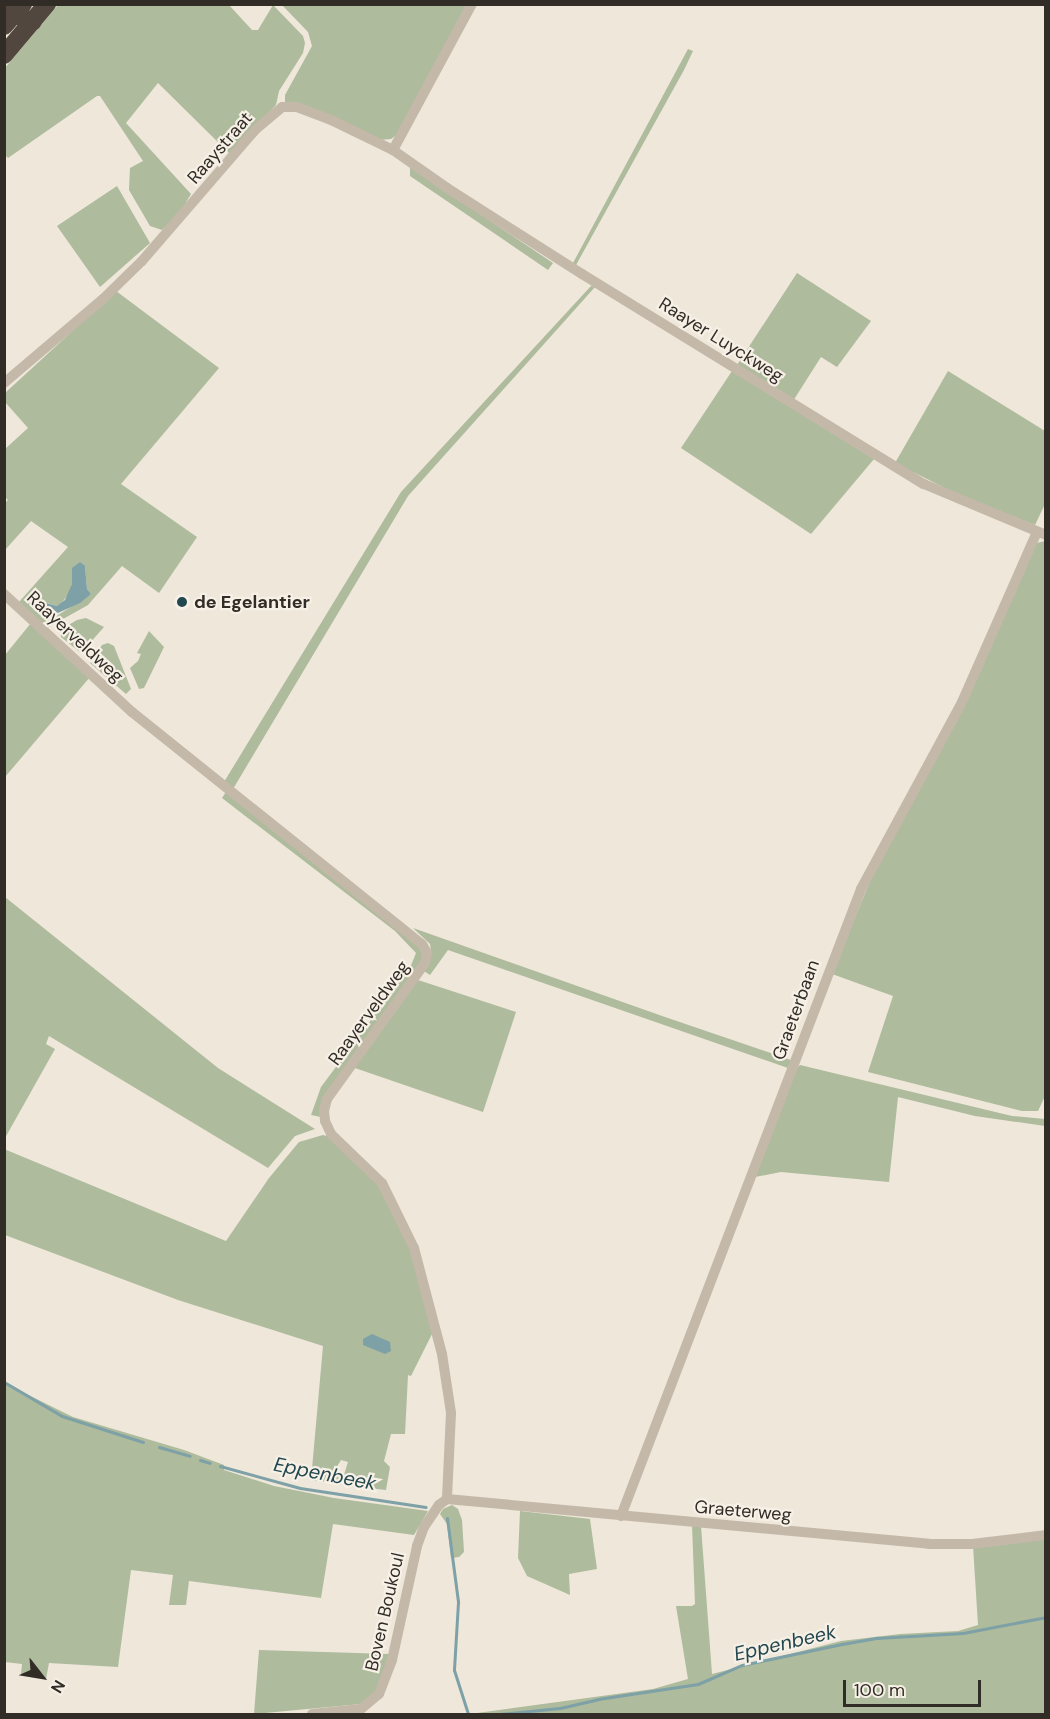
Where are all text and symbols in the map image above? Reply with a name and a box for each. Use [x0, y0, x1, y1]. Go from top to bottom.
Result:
street label: Raaystraat [183, 108, 257, 188]
street label: Raayer Luyckweg [655, 293, 787, 387]
street label: Raayerveldweg [22, 587, 128, 687]
place label: de Egelantier [194, 591, 310, 613]
marker: de Egelantier [175, 595, 189, 609]
street label: Raayerveldweg [324, 957, 414, 1069]
street label: Graeterbaan [768, 957, 824, 1063]
water label: Eppenbeek [272, 1452, 378, 1496]
street label: Graeterweg [694, 1496, 792, 1526]
street label: Boven Boukoul [361, 1551, 409, 1673]
water label: Eppenbeek [732, 1620, 838, 1666]
north arrow [12, 1647, 72, 1707]
scale bar [846, 1668, 984, 1706]
text: N [46, 1676, 70, 1697]
text: 100 m [854, 1678, 905, 1702]

